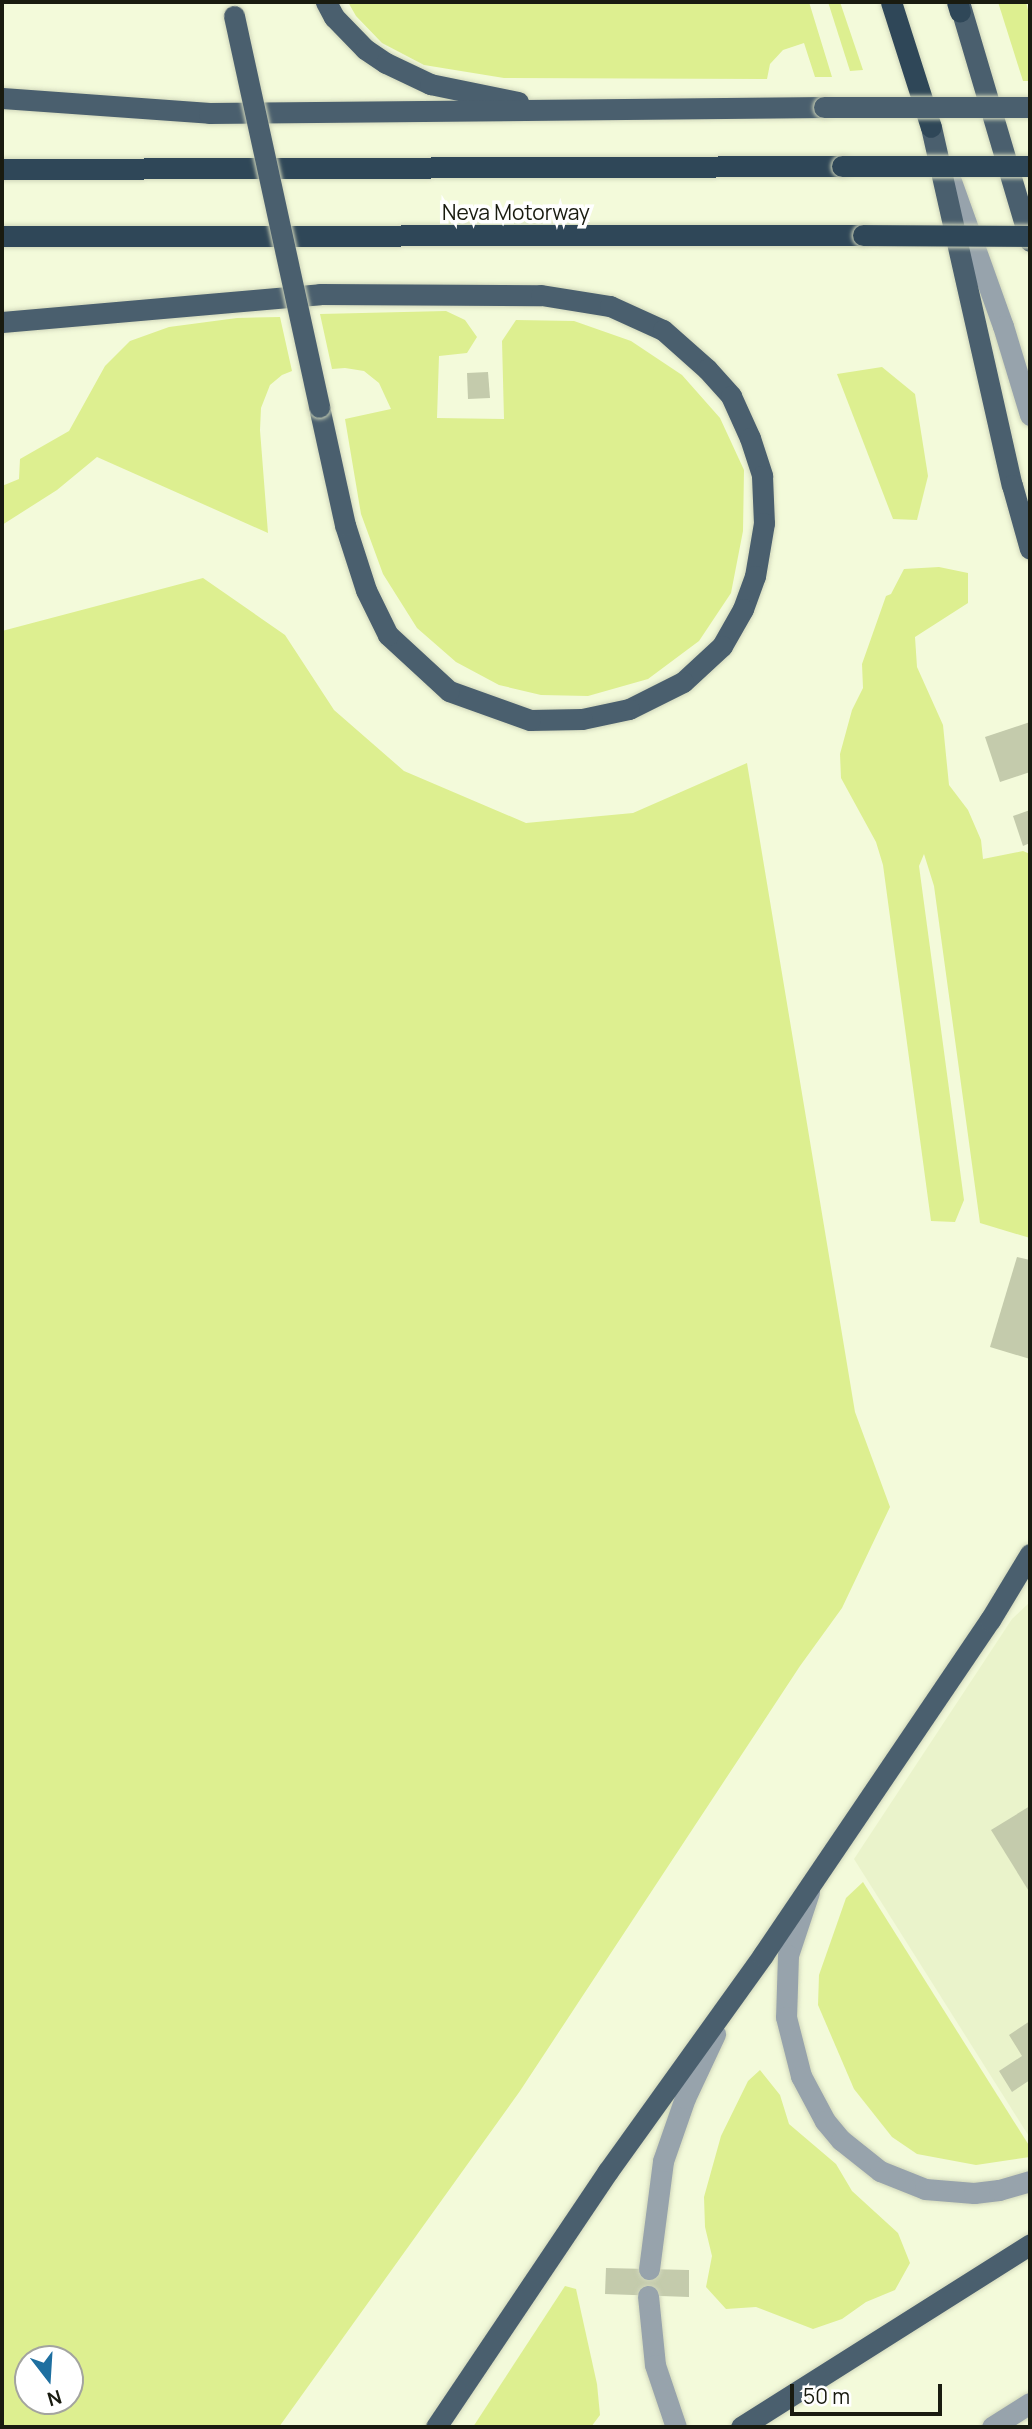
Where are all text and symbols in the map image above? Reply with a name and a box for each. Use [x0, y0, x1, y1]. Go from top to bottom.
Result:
street label: Neva Motorway [442, 199, 590, 225]
north arrow [14, 2345, 84, 2415]
scale bar [794, 2370, 946, 2414]
text: 50 m [803, 2382, 850, 2410]
text: N [44, 2384, 65, 2413]

